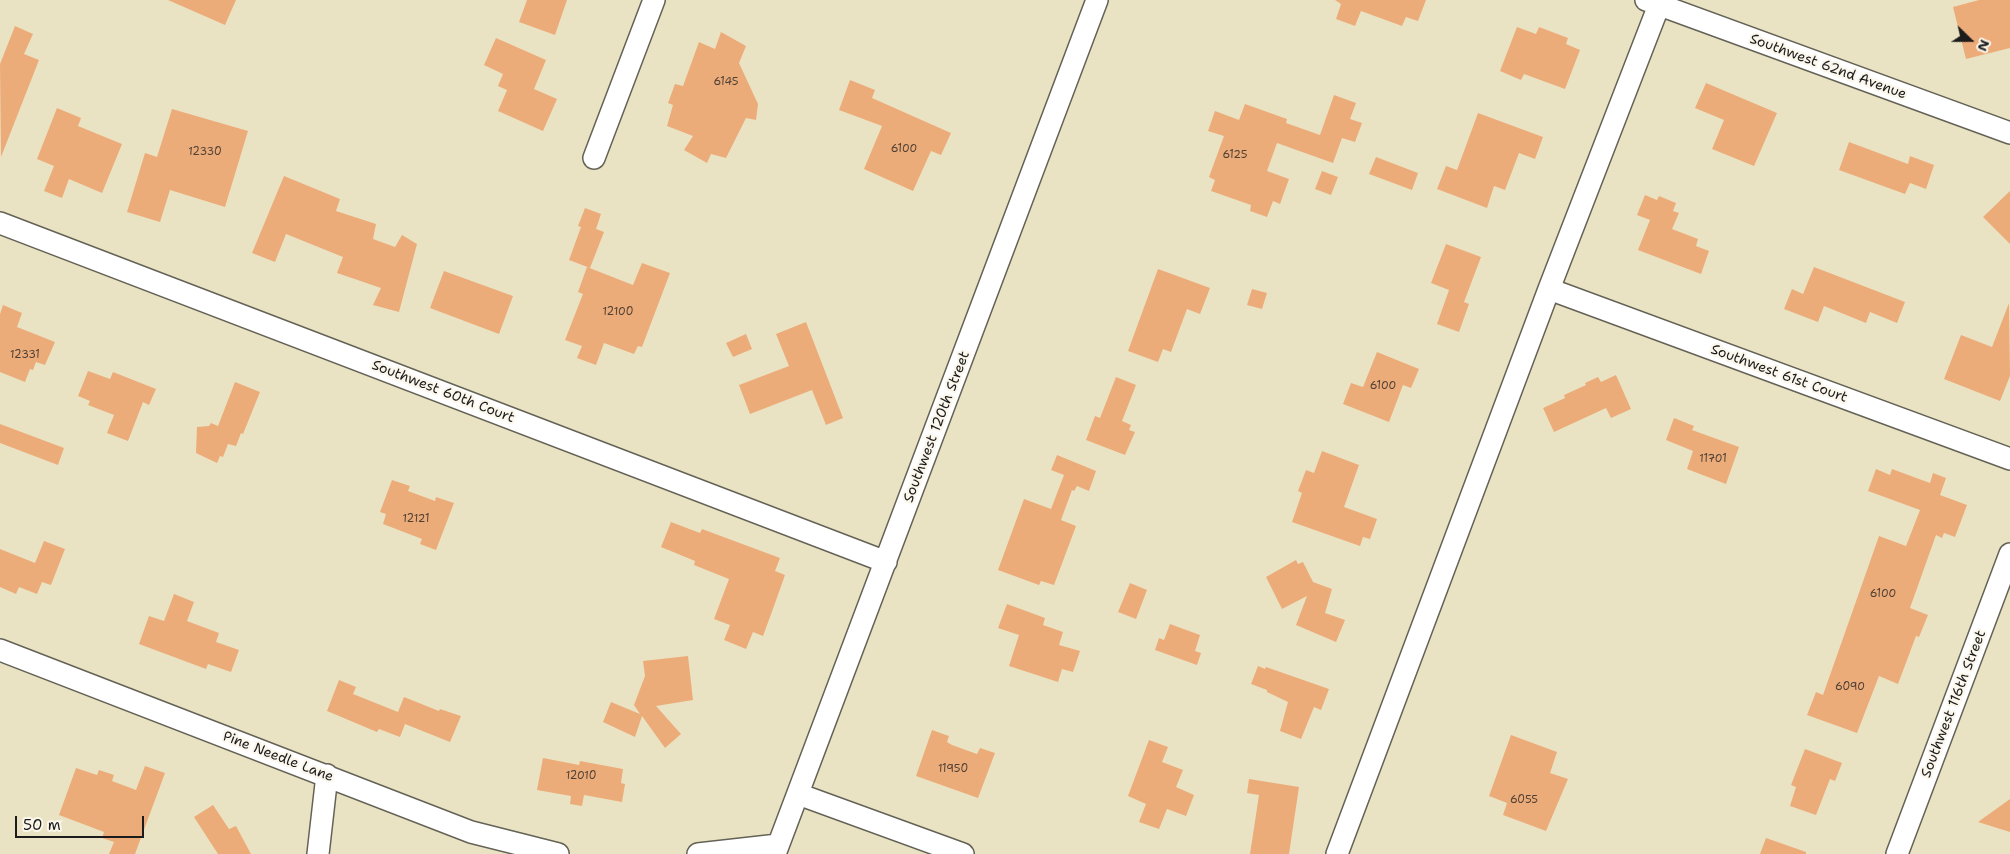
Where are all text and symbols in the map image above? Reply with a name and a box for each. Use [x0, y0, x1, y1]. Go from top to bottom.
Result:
north arrow [1945, 15, 1995, 65]
street label: Southwest 62nd Avenue [1747, 31, 1909, 103]
text: N [1973, 37, 1994, 54]
house number: 6145 [713, 75, 739, 89]
house number: 6100 [891, 142, 917, 156]
house number: 12330 [188, 145, 222, 159]
house number: 6125 [1222, 148, 1248, 162]
house number: 12100 [603, 305, 633, 319]
street label: Southwest 61st Court [1708, 341, 1850, 407]
house number: 12331 [10, 348, 40, 362]
street label: Southwest 120th Street [900, 349, 974, 505]
street label: Southwest 60th Court [369, 357, 517, 427]
house number: 6100 [1370, 379, 1396, 393]
house number: 11701 [1699, 452, 1727, 466]
house number: 12121 [403, 512, 429, 526]
house number: 6100 [1870, 587, 1896, 601]
street label: Southwest 116th Street [1918, 628, 1990, 780]
house number: 6090 [1835, 680, 1865, 694]
street label: Pine Needle Lane [220, 728, 336, 786]
house number: 11950 [938, 762, 968, 776]
house number: 12010 [566, 769, 596, 783]
house number: 6055 [1510, 793, 1538, 807]
scale bar [18, 806, 146, 838]
text: 50 m [23, 815, 61, 835]

